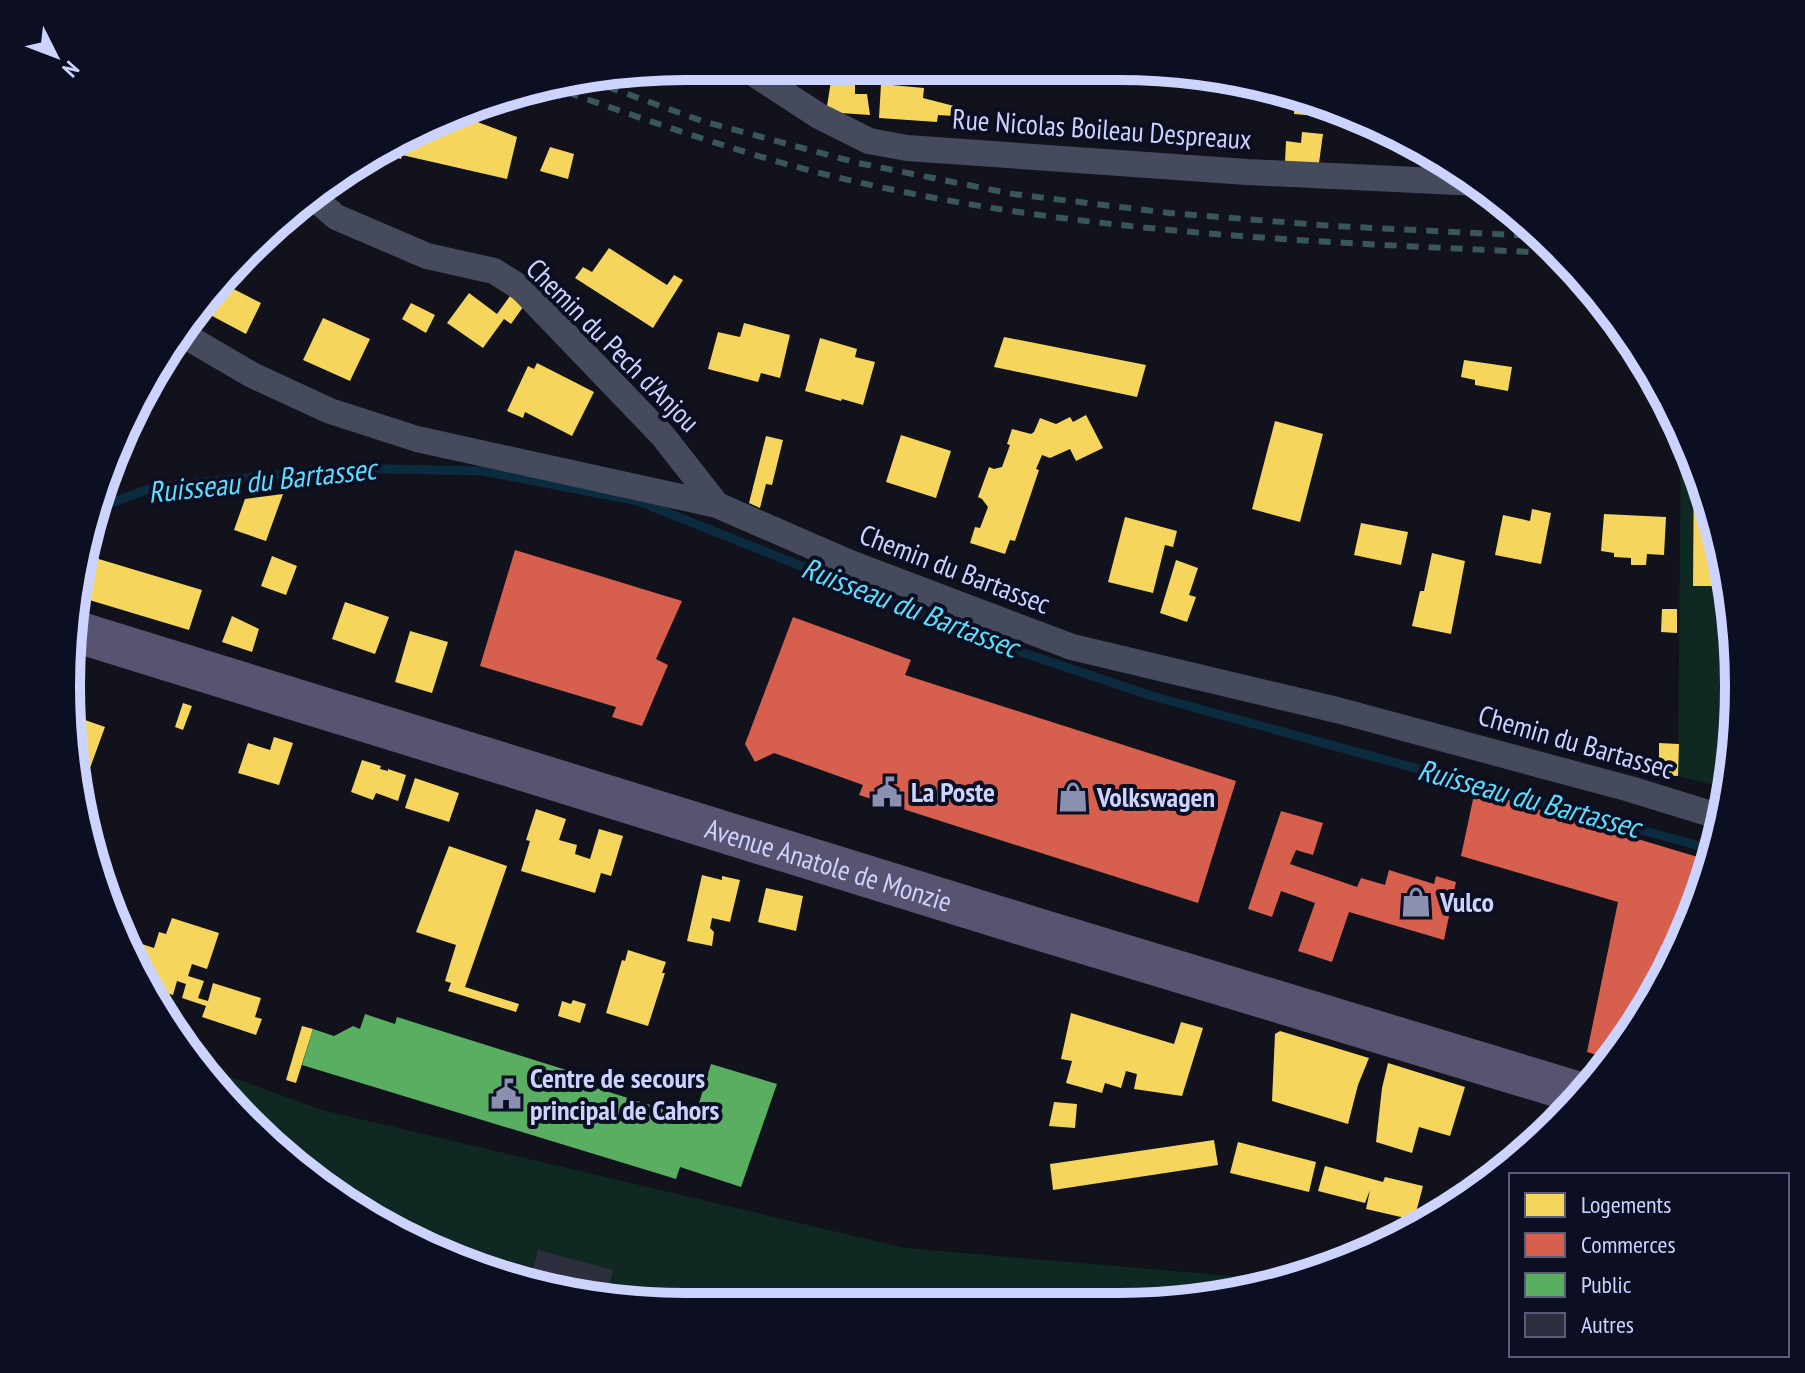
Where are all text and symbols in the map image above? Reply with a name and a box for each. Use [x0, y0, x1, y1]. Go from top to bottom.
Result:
north arrow [16, 16, 96, 96]
text: N [56, 56, 85, 83]
street label: Rue Nicolas Boileau Despreaux [951, 100, 1253, 157]
street label: Chemin du Pech d'Anjou [519, 250, 708, 439]
water label: Ruisseau du Bartassec [146, 448, 381, 511]
street label: Chemin du Bartassec [855, 515, 1056, 622]
water label: Ruisseau du Bartassec [797, 547, 1027, 667]
street label: Chemin du Bartassec [1474, 696, 1678, 787]
water label: Ruisseau du Bartassec [1414, 749, 1648, 847]
place label: La Poste [911, 773, 995, 810]
public building icon: La Poste [870, 775, 904, 809]
place label: Volkswagen [1096, 778, 1215, 815]
shop icon: Volkswagen [1056, 780, 1090, 814]
street label: Avenue Anatole de Monzie [701, 809, 957, 920]
place label: Vulco [1439, 883, 1494, 920]
shop icon: Vulco [1399, 885, 1433, 919]
place label: Centre de secours principal de Cahors [530, 1059, 720, 1128]
public building icon: Centre de secours principal de Cahors [489, 1077, 523, 1111]
legend [1509, 1173, 1789, 1357]
text: Logements [1581, 1189, 1671, 1220]
text: Commerces [1581, 1229, 1676, 1260]
text: Public [1581, 1269, 1632, 1300]
text: Autres [1581, 1309, 1634, 1340]

